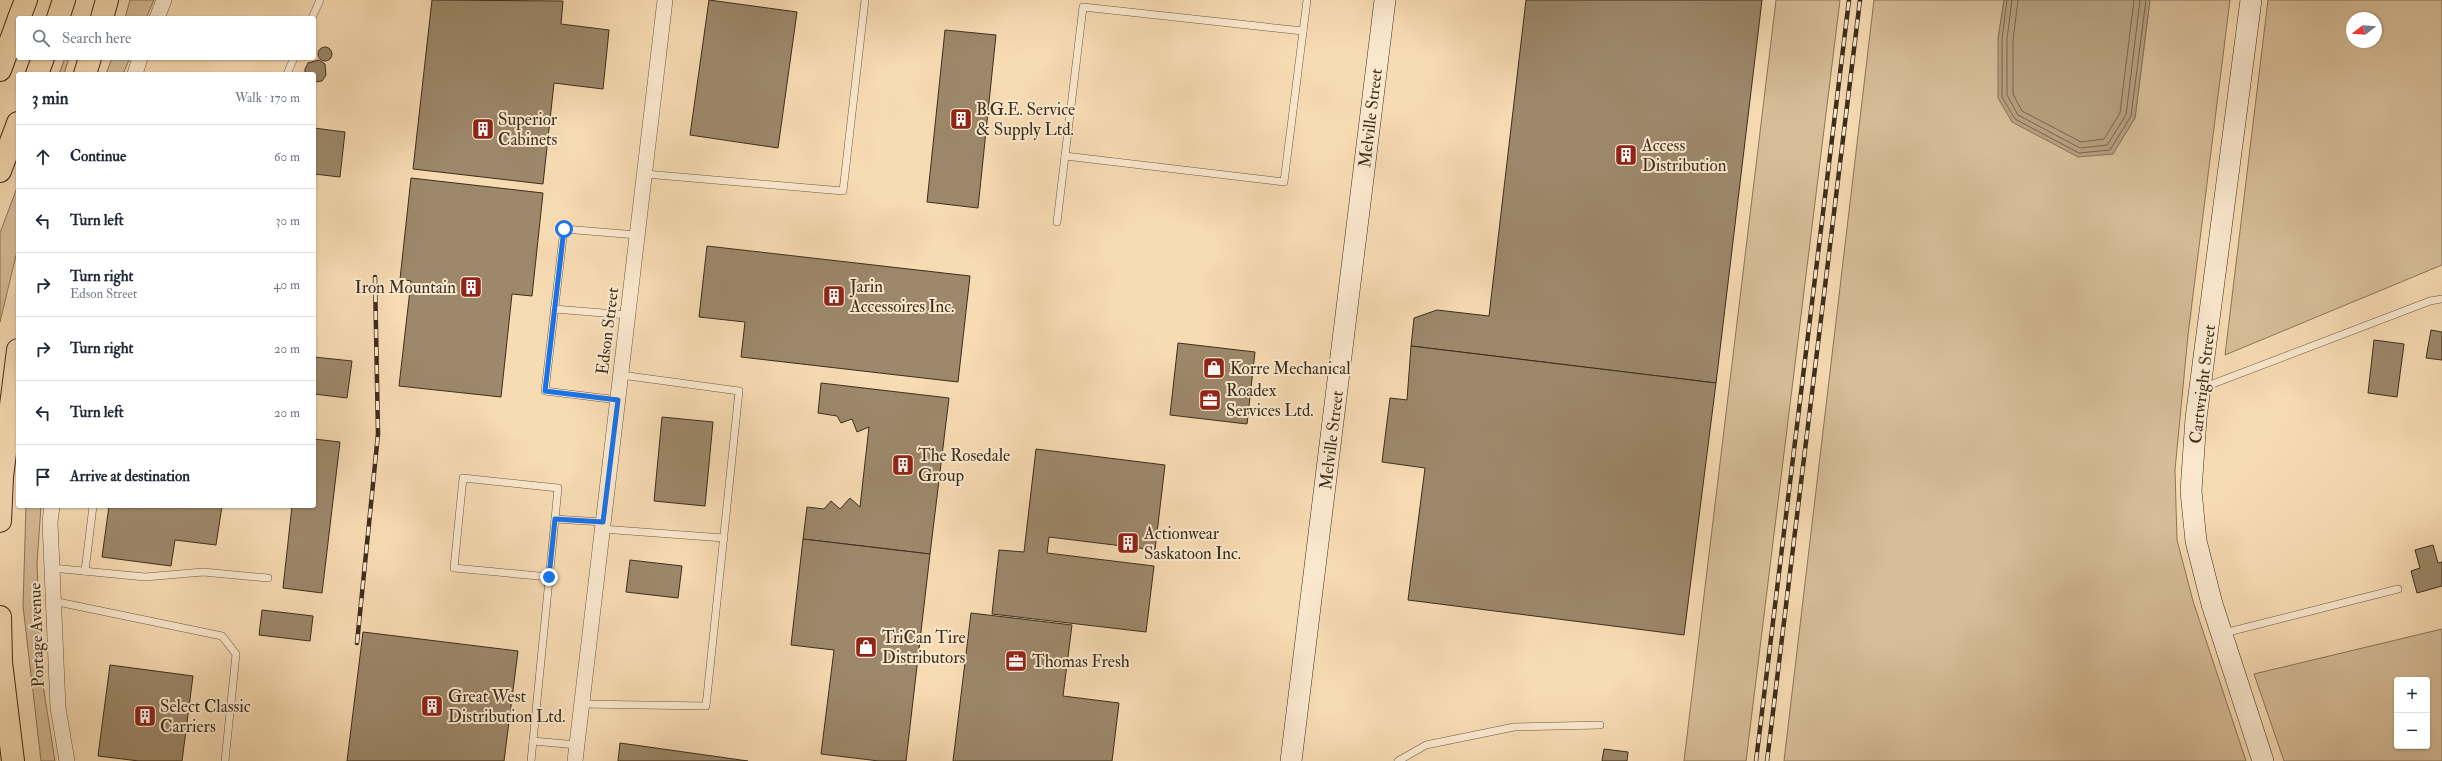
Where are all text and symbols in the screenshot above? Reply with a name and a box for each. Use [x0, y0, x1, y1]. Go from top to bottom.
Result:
north arrow [2346, 12, 2382, 48]
search box [16, 16, 316, 60]
icon: search [30, 27, 52, 49]
text: Search here [62, 29, 131, 48]
street label: Melville Street [1354, 67, 1387, 169]
text: 3 min [32, 88, 69, 109]
text: Walk · 170 m [235, 90, 300, 106]
place label: B.G.E. Service & Supply Ltd. [976, 99, 1075, 141]
building icon: B.G.E. Service & Supply Ltd. [948, 106, 974, 132]
place label: Superior Cabinets [498, 109, 558, 150]
building icon: Superior Cabinets [470, 116, 496, 142]
place label: Access Distribution [1641, 135, 1727, 176]
building icon: Access Distribution [1613, 142, 1639, 168]
icon: ahead [32, 146, 54, 168]
text: Continue [70, 147, 126, 166]
text: 60 m [274, 149, 300, 165]
icon: left [32, 210, 54, 232]
text: Turn left [70, 211, 124, 230]
text: 30 m [276, 213, 300, 229]
route start [555, 220, 573, 238]
text: Turn right [70, 267, 133, 286]
icon: right [32, 274, 54, 296]
building icon: Iron Mountain [458, 274, 484, 300]
place label: Jarin Accessoires Inc. [849, 276, 954, 317]
text: 40 m [274, 277, 300, 293]
place label: Iron Mountain [355, 277, 456, 298]
building icon: Jarin Accessoires Inc. [821, 283, 847, 309]
text: Edson Street [70, 286, 137, 302]
street label: Edson Street [592, 286, 623, 376]
street label: Cartwright Street [2185, 323, 2220, 445]
icon: right [32, 338, 54, 360]
text: Turn right [70, 339, 133, 358]
text: 20 m [274, 341, 300, 357]
shop icon: Korre Mechanical [1201, 355, 1227, 381]
place label: Korre Mechanical [1230, 358, 1351, 379]
place label: Roadex Services Ltd. [1226, 380, 1314, 421]
office icon: Roadex Services Ltd. [1197, 387, 1223, 413]
street label: Melville Street [1315, 389, 1348, 491]
icon: left [32, 402, 54, 424]
text: Turn left [70, 403, 124, 422]
text: 20 m [274, 405, 300, 421]
place label: The Rosedale Group [918, 445, 1010, 487]
building icon: The Rosedale Group [890, 452, 916, 478]
icon: arrive [32, 466, 54, 488]
text: Arrive at destination [70, 467, 190, 486]
place label: Actionwear Saskatoon Inc. [1143, 523, 1241, 564]
building icon: Actionwear Saskatoon Inc. [1115, 530, 1141, 556]
route end [540, 568, 558, 586]
street label: Portage Avenue [24, 582, 49, 688]
place label: TriCan Tire Distributors [882, 627, 966, 668]
shop icon: TriCan Tire Distributors [853, 634, 879, 660]
office icon: Thomas Fresh [1003, 648, 1029, 674]
place label: Thomas Fresh [1032, 651, 1130, 672]
map controls [2394, 677, 2430, 749]
button: + [2394, 677, 2430, 713]
place label: Great West Distribution Ltd. [448, 686, 565, 727]
building icon: Great West Distribution Ltd. [419, 693, 445, 719]
place label: Select Classic Carriers [160, 696, 251, 737]
building icon: Select Classic Carriers [132, 703, 158, 729]
button: − [2394, 713, 2430, 749]

